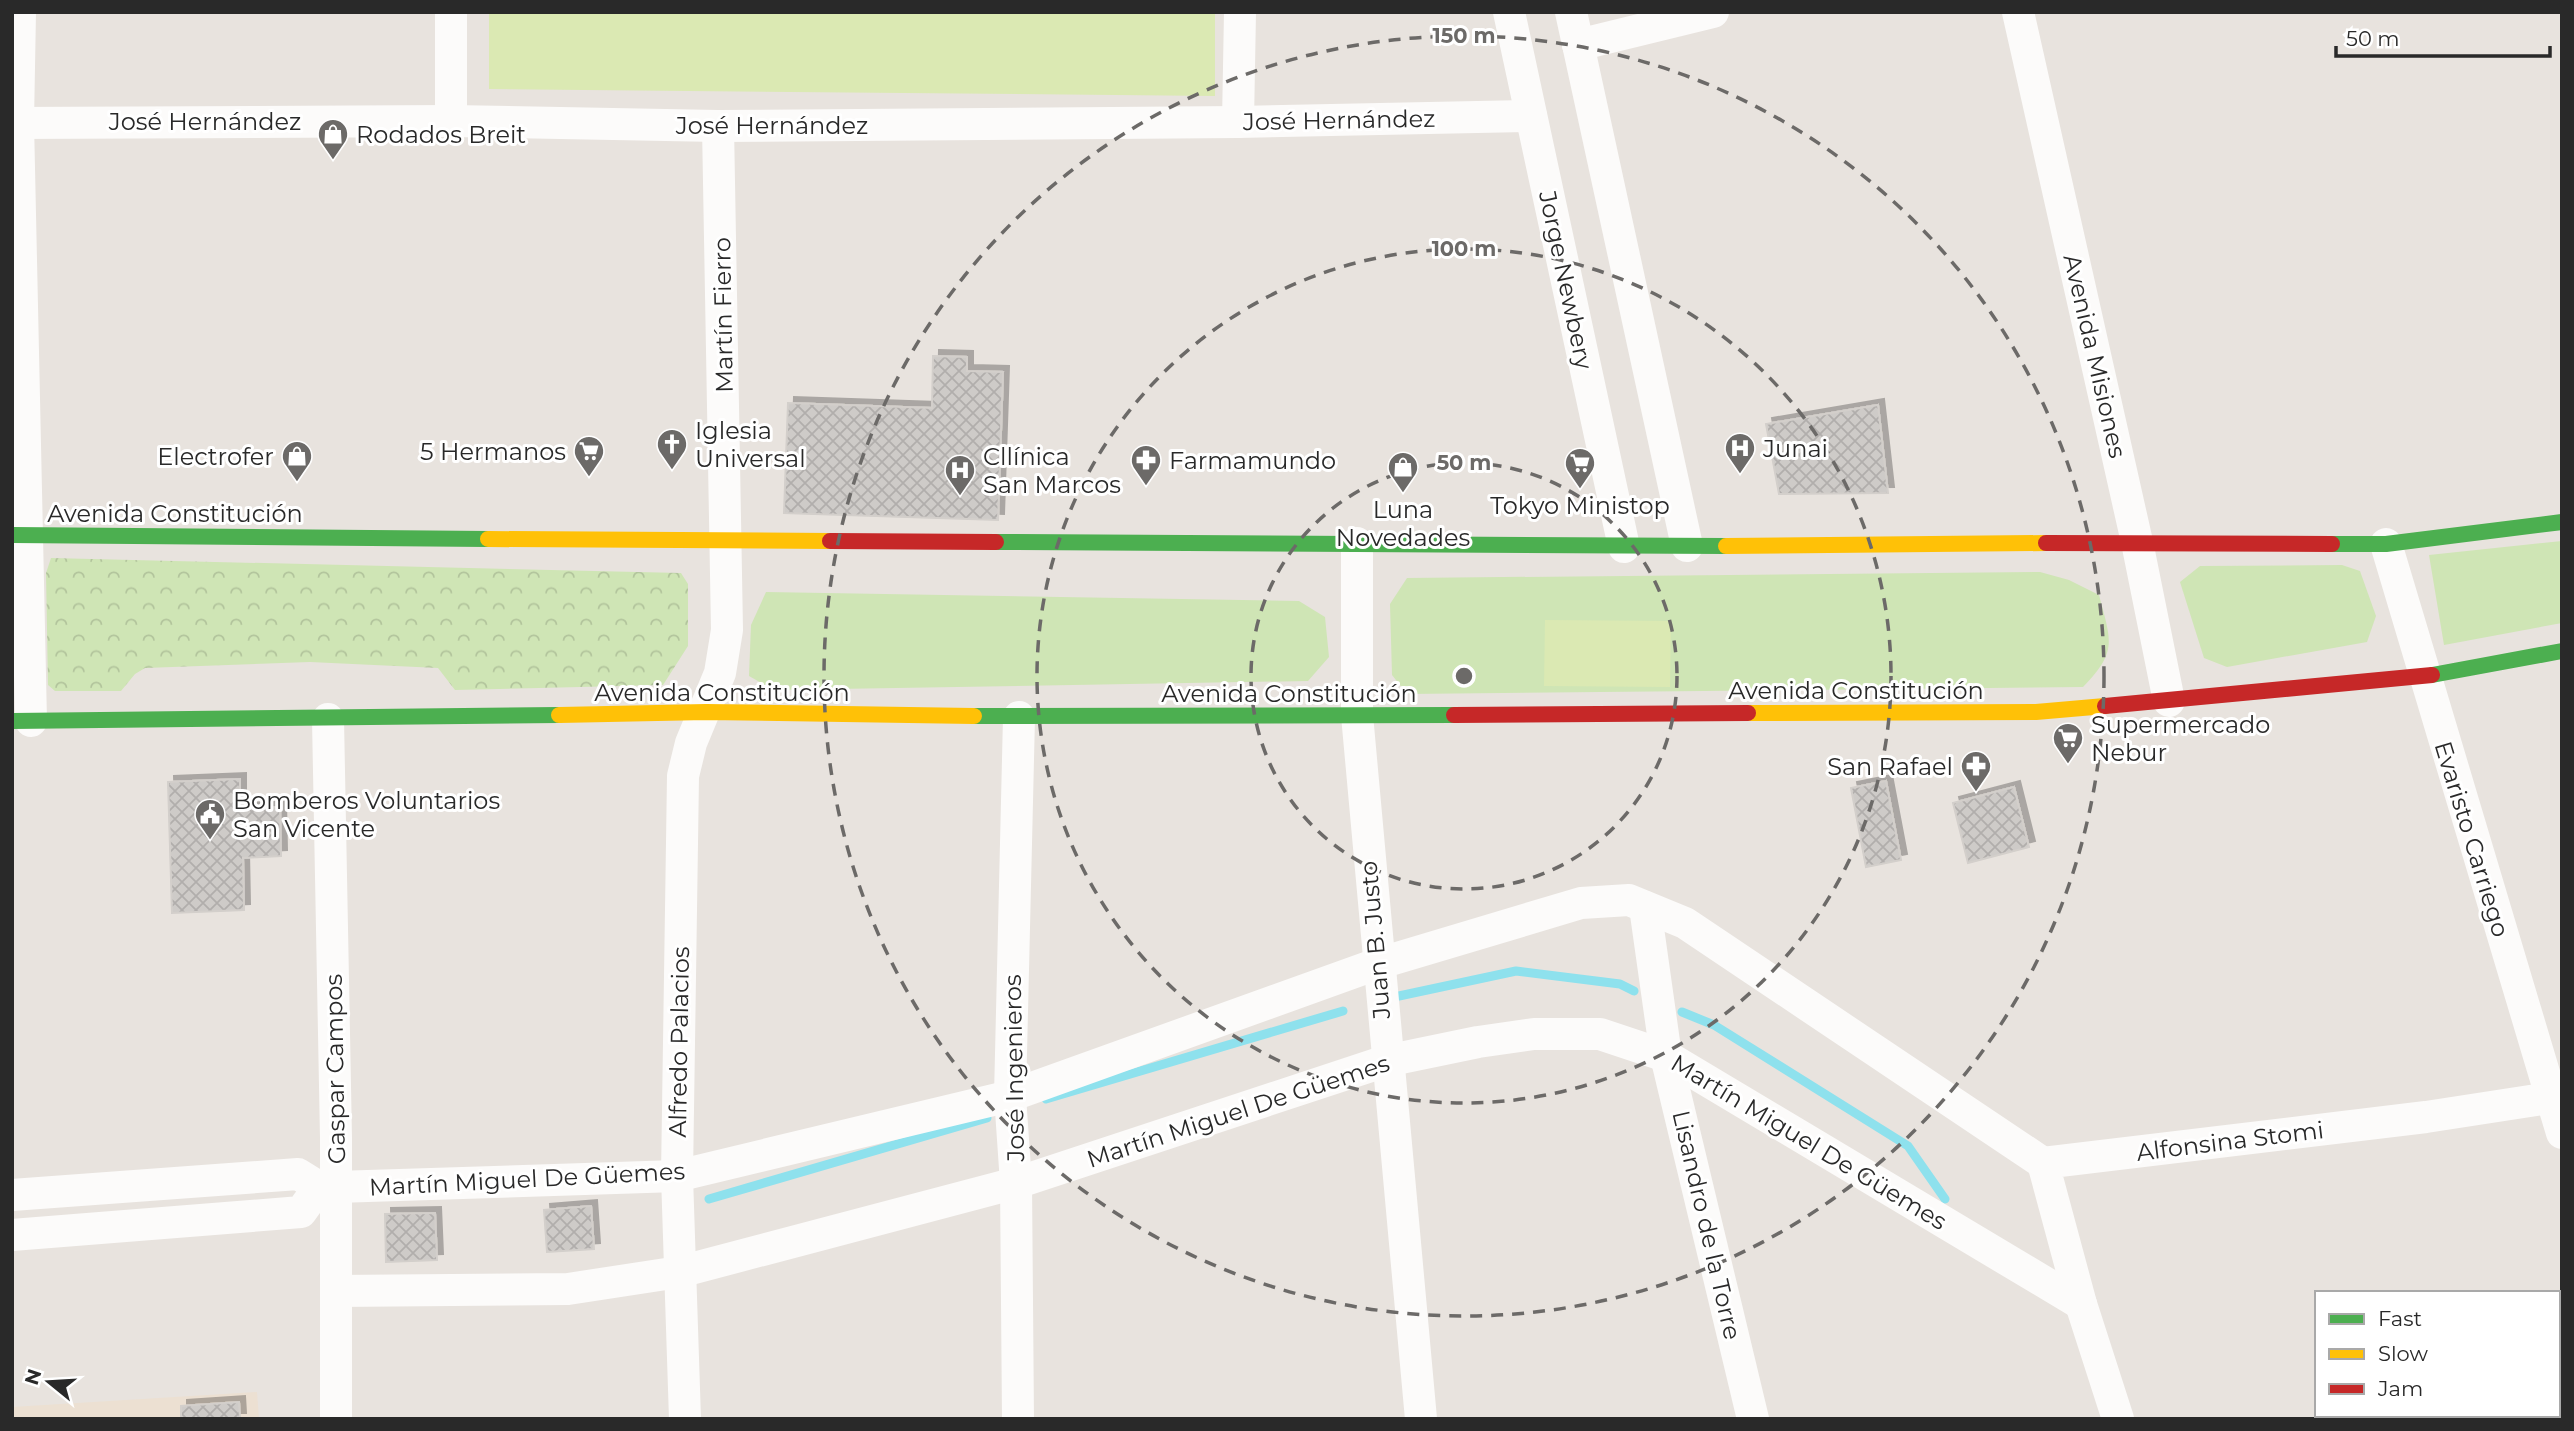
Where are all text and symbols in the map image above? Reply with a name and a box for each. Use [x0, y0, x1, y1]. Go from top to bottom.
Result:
scale bar [2336, 14, 2550, 58]
text: 150 m [1433, 23, 1495, 48]
text: 50 m [2346, 26, 2400, 51]
street label: José Hernández [1241, 104, 1436, 136]
street label: José Hernández [108, 107, 301, 136]
street label: José Hernández [675, 111, 868, 140]
shop icon: Rodados Breit [316, 117, 350, 161]
place label: Rodados Breit [356, 120, 526, 149]
street label: Jorge Newbery [1533, 187, 1599, 372]
text: 100 m [1432, 236, 1496, 261]
street label: Martín Fierro [707, 237, 739, 393]
street label: Avenida Misiones [2057, 251, 2133, 461]
place label: Iglesia Universal [695, 416, 806, 473]
church icon: Iglesia Universal [655, 427, 689, 471]
hospital icon: Junai [1723, 431, 1757, 475]
supermarket icon: 5 Hermanos [572, 434, 606, 478]
place label: Junai [1762, 434, 1828, 463]
place label: 5 Hermanos [420, 437, 566, 466]
shop icon: Electrofer [280, 439, 314, 483]
place label: Electrofer [157, 442, 274, 471]
place label: Cllínica San Marcos [983, 442, 1121, 499]
pharmacy icon: Farmamundo [1129, 443, 1163, 487]
place label: Farmamundo [1169, 446, 1336, 475]
supermarket icon: Tokyo Ministop [1563, 446, 1597, 490]
shop icon: Luna Novedades [1386, 450, 1420, 494]
text: 50 m [1437, 450, 1491, 475]
hospital icon: Cllínica San Marcos [943, 453, 977, 497]
place label: Tokyo Ministop [1490, 491, 1670, 520]
place label: Luna Novedades [1336, 495, 1470, 552]
street label: Avenida Constitución [47, 499, 303, 528]
centre of rings [1452, 664, 1476, 688]
street label: Avenida Constitución [1728, 676, 1984, 705]
street label: Avenida Constitución [594, 678, 850, 707]
street label: Avenida Constitución [1161, 679, 1417, 708]
place label: Supermercado Nebur [2091, 710, 2270, 767]
supermarket icon: Supermercado Nebur [2051, 721, 2085, 765]
street label: Evaristo Carriego [2428, 738, 2516, 940]
pharmacy icon: San Rafael [1959, 749, 1993, 793]
place label: San Rafael [1827, 752, 1953, 781]
place label: Bomberos Voluntarios San Vicente [233, 786, 500, 843]
public building icon: Bomberos Voluntarios San Vicente [193, 797, 227, 841]
street label: Juan B. Justo [1354, 860, 1396, 1021]
street label: Alfredo Palacios [663, 946, 695, 1138]
street label: Gaspar Campos [319, 974, 351, 1164]
street label: José Ingenieros [998, 974, 1030, 1163]
street label: Martín Miguel De Güemes [1083, 1048, 1393, 1174]
street label: Martín Miguel De Güemes [1666, 1048, 1952, 1236]
street label: Lisandro de la Torre [1667, 1108, 1747, 1342]
street label: Alfonsina Stomi [2135, 1115, 2325, 1167]
street label: Martín Miguel De Güemes [368, 1156, 686, 1202]
legend [2315, 1291, 2560, 1417]
text: Fast [2378, 1306, 2422, 1331]
text: Slow [2378, 1341, 2428, 1366]
north arrow [14, 1347, 84, 1417]
text: N [20, 1366, 47, 1388]
text: Jam [2377, 1376, 2423, 1401]

